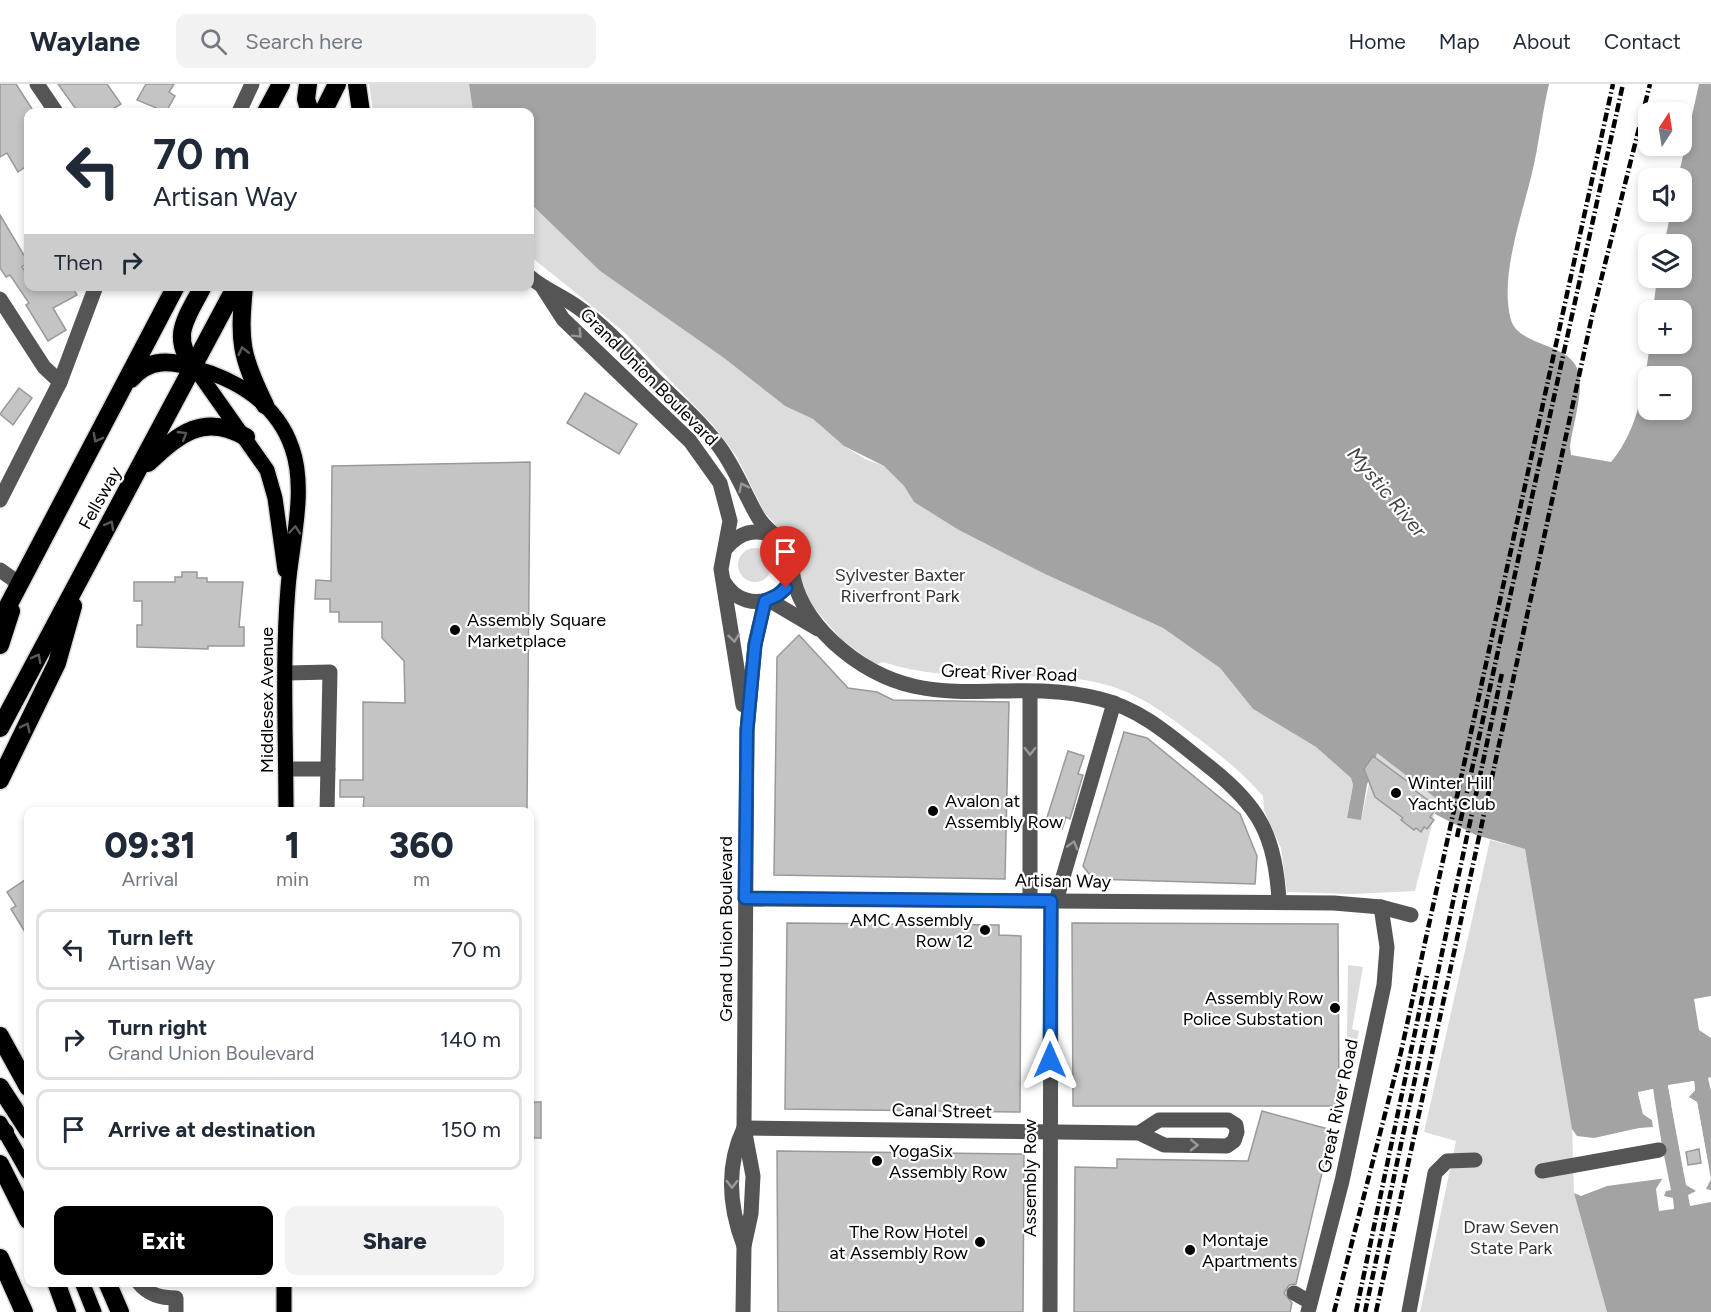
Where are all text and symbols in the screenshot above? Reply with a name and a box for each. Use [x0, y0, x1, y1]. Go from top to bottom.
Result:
search box [176, 14, 596, 68]
text: Waylane [30, 24, 140, 58]
icon: search [197, 25, 230, 58]
text: Search here [245, 28, 363, 55]
text: Home [1349, 29, 1406, 54]
text: Map [1439, 29, 1480, 54]
text: About [1513, 29, 1571, 54]
text: Contact [1604, 29, 1681, 54]
north arrow [1638, 102, 1692, 156]
map controls [1638, 102, 1692, 420]
text: 70 m [153, 129, 250, 180]
icon: left [54, 132, 132, 210]
button: sound [1638, 168, 1692, 222]
text: Artisan Way [153, 180, 298, 213]
button: layers [1638, 234, 1692, 288]
icon: right [115, 246, 148, 279]
text: Then [54, 249, 103, 276]
button: + [1638, 300, 1692, 354]
street label: Grand Union Boulevard [576, 304, 722, 450]
one-way arrow [571, 327, 582, 338]
one-way arrow [237, 346, 250, 356]
button: − [1638, 366, 1692, 420]
one-way arrow [177, 431, 187, 443]
one-way arrow [93, 432, 104, 443]
water label: Mystic River [1342, 442, 1432, 543]
street label: Fellsway [74, 462, 126, 533]
one-way arrow [739, 483, 750, 494]
one-way arrow [103, 520, 114, 531]
one-way arrow [288, 526, 301, 535]
pin [760, 526, 811, 588]
icon: arrive [769, 535, 802, 568]
park label: Sylvester Baxter Riverfront Park [835, 564, 965, 607]
place label: Assembly Square Marketplace [467, 609, 606, 652]
marker: Assembly Square Marketplace [448, 623, 462, 637]
street label: Middlesex Avenue [256, 627, 278, 773]
one-way arrow [727, 633, 739, 642]
one-way arrow [30, 654, 41, 664]
street label: Great River Road [940, 660, 1078, 686]
one-way arrow [18, 722, 30, 733]
one-way arrow [1024, 746, 1036, 755]
place label: Winter Hill Yacht Club [1408, 772, 1496, 815]
marker: Winter Hill Yacht Club [1389, 786, 1403, 800]
place label: Avalon at Assembly Row [945, 790, 1063, 833]
marker: Avalon at Assembly Row [926, 804, 940, 818]
text: 09:31 [104, 824, 196, 867]
text: 1 [285, 824, 300, 867]
text: 360 [389, 824, 454, 867]
street label: Grand Union Boulevard [715, 836, 737, 1022]
one-way arrow [1066, 840, 1078, 851]
text: Arrival [122, 867, 178, 891]
text: min [276, 867, 309, 891]
text: m [413, 867, 430, 891]
street label: Artisan Way [1015, 869, 1112, 893]
place label: AMC Assembly Row 12 [850, 909, 974, 952]
marker: AMC Assembly Row 12 [978, 923, 992, 937]
text: Turn left [108, 924, 194, 951]
icon: left [57, 933, 90, 966]
text: 70 m [451, 936, 501, 963]
text: Artisan Way [108, 951, 215, 975]
place label: Assembly Row Police Substation [1183, 987, 1323, 1030]
marker: Assembly Row Police Substation [1328, 1001, 1342, 1015]
text: Turn right [108, 1014, 207, 1041]
icon: right [57, 1023, 90, 1056]
text: 140 m [440, 1026, 501, 1053]
position arrow [1018, 1028, 1082, 1092]
street label: Great River Road [1313, 1037, 1363, 1175]
text: Grand Union Boulevard [108, 1041, 315, 1065]
street label: Canal Street [892, 1099, 992, 1123]
icon: arrive [57, 1113, 90, 1146]
text: Arrive at destination [108, 1116, 316, 1143]
text: 150 m [441, 1116, 501, 1143]
street label: Assembly Row [1019, 1119, 1041, 1237]
one-way arrow [1190, 1139, 1199, 1151]
place label: YogaSix Assembly Row [889, 1140, 1007, 1183]
marker: YogaSix Assembly Row [870, 1154, 884, 1168]
one-way arrow [726, 1180, 738, 1189]
button: Exit [54, 1206, 273, 1275]
button: Share [285, 1206, 504, 1275]
park label: Draw Seven State Park [1463, 1216, 1559, 1259]
place label: The Row Hotel at Assembly Row [829, 1221, 968, 1264]
place label: Montaje Apartments [1202, 1229, 1297, 1272]
marker: The Row Hotel at Assembly Row [973, 1235, 987, 1249]
marker: Montaje Apartments [1183, 1243, 1197, 1257]

